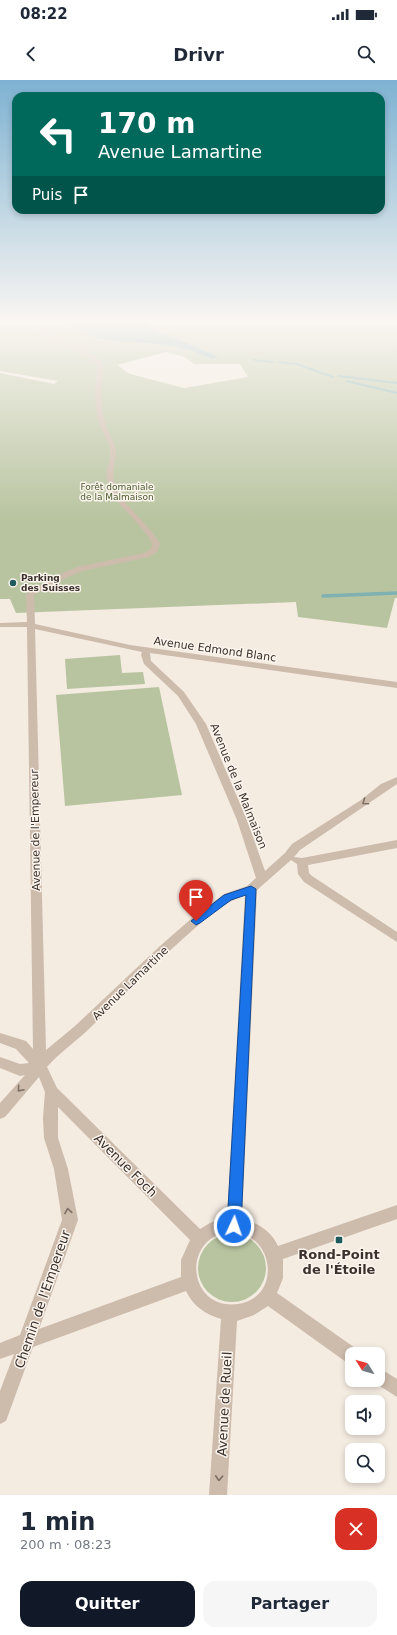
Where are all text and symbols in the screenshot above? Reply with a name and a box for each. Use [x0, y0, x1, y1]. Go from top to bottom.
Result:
text: 08:22 [20, 5, 68, 23]
icon: back [20, 43, 42, 65]
icon: search [355, 43, 377, 65]
text: Drivr [173, 44, 224, 65]
text: 170 m [98, 107, 195, 140]
icon: left [32, 108, 84, 160]
text: Avenue Lamartine [98, 141, 262, 162]
icon: arrive [70, 184, 92, 206]
text: Puis [32, 186, 62, 204]
park label: Forêt domaniale de la Malmaison [80, 482, 154, 502]
place label: Parking des Suisses [21, 573, 80, 593]
marker: Parking des Suisses [8, 578, 18, 588]
street label: Avenue Edmond Blanc [153, 634, 277, 665]
street label: Avenue de la Malmaison [207, 722, 270, 851]
street label: Avenue de l'Empereur [28, 769, 43, 891]
one-way arrow [363, 797, 370, 804]
pin [179, 880, 213, 921]
icon: arrive [185, 886, 207, 908]
street label: Avenue Lamartine [90, 944, 171, 1023]
one-way arrow [17, 1085, 24, 1092]
street label: Avenue Foch [91, 1131, 160, 1200]
position arrow [213, 1205, 255, 1247]
one-way arrow [64, 1208, 73, 1214]
street label: Chemin de l'Empereur [12, 1227, 73, 1370]
marker: Rond-Point de l'Étoile [334, 1235, 344, 1245]
place label: Rond-Point de l'Étoile [298, 1247, 380, 1277]
north arrow [345, 1347, 385, 1387]
map controls [345, 1347, 385, 1483]
street label: Avenue de Rueil [214, 1351, 235, 1457]
button: sound [345, 1395, 385, 1435]
button: search [345, 1443, 385, 1483]
one-way arrow [215, 1475, 224, 1481]
text: 1 min [20, 1508, 95, 1536]
button: close [335, 1508, 377, 1550]
text: 200 m · 08:23 [20, 1537, 111, 1552]
button: Quitter [20, 1581, 195, 1627]
button: Partager [203, 1581, 377, 1627]

